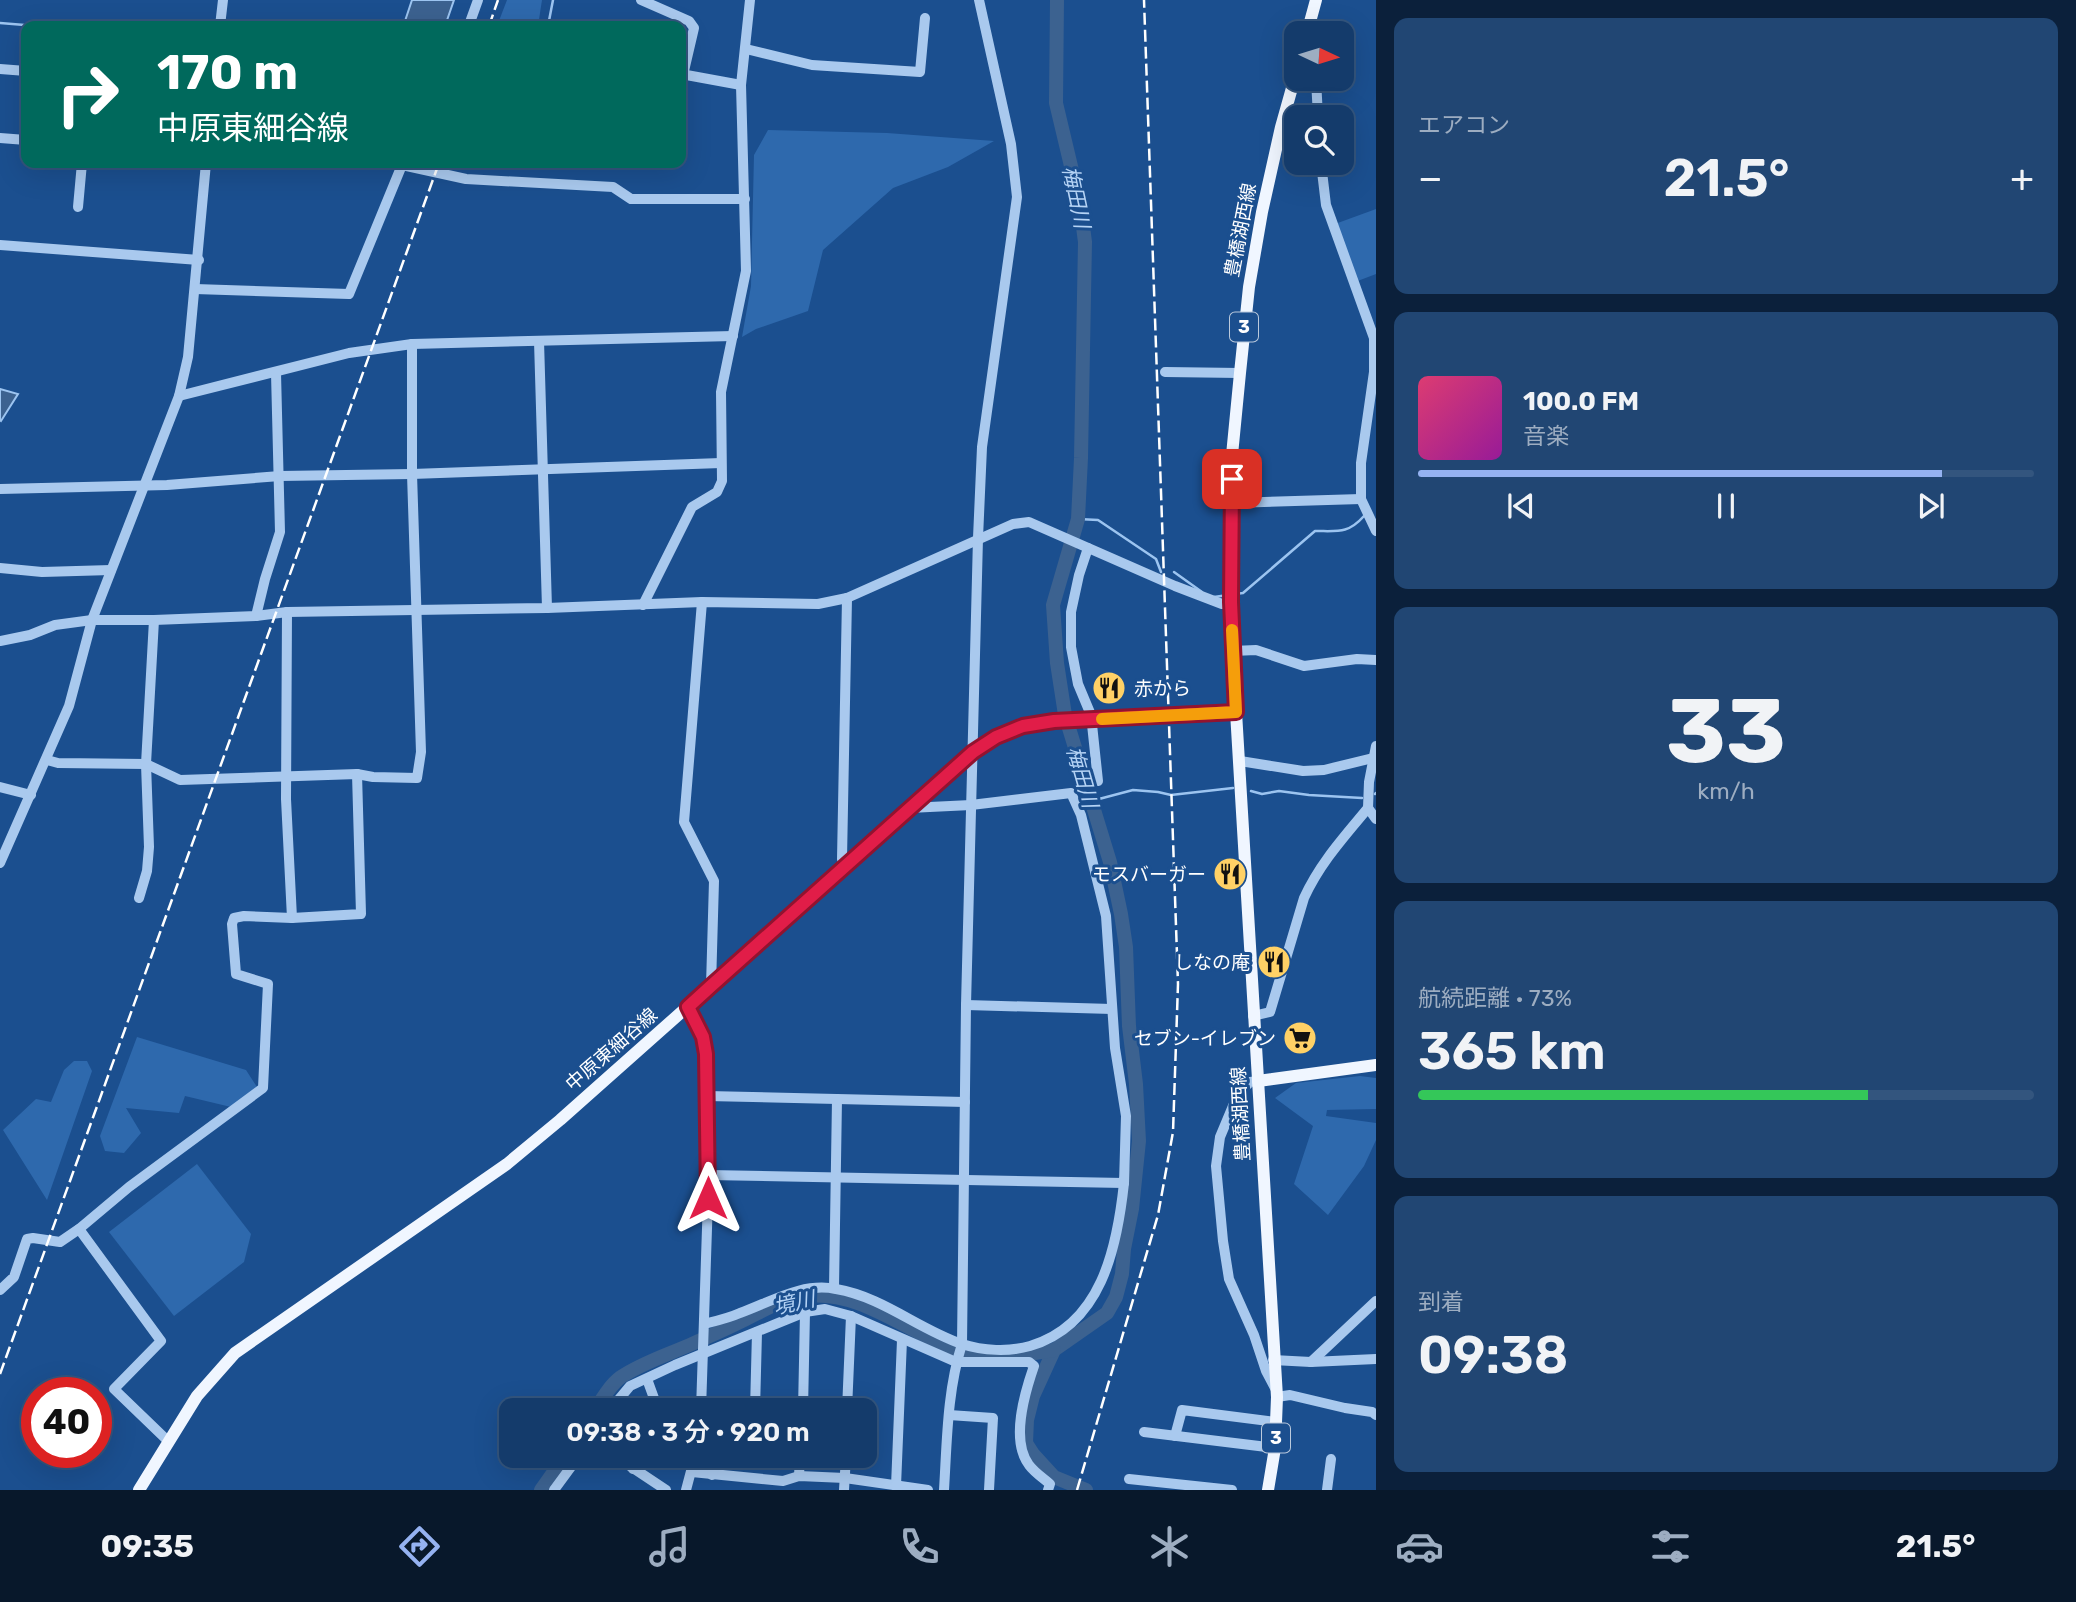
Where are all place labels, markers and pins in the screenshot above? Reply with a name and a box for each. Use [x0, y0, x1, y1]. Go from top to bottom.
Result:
pin [1202, 449, 1262, 509]
restaurant icon: 赤から [1090, 669, 1128, 707]
place label: 赤から [1134, 677, 1191, 700]
restaurant icon: モスバーガー [1211, 855, 1249, 893]
place label: モスバーガー [1092, 863, 1206, 886]
restaurant icon: しなの庵 [1255, 943, 1293, 981]
place label: しなの庵 [1174, 951, 1250, 974]
supermarket icon: セブン-イレブン [1281, 1019, 1319, 1057]
place label: セブン-イレブン [1134, 1027, 1276, 1050]

